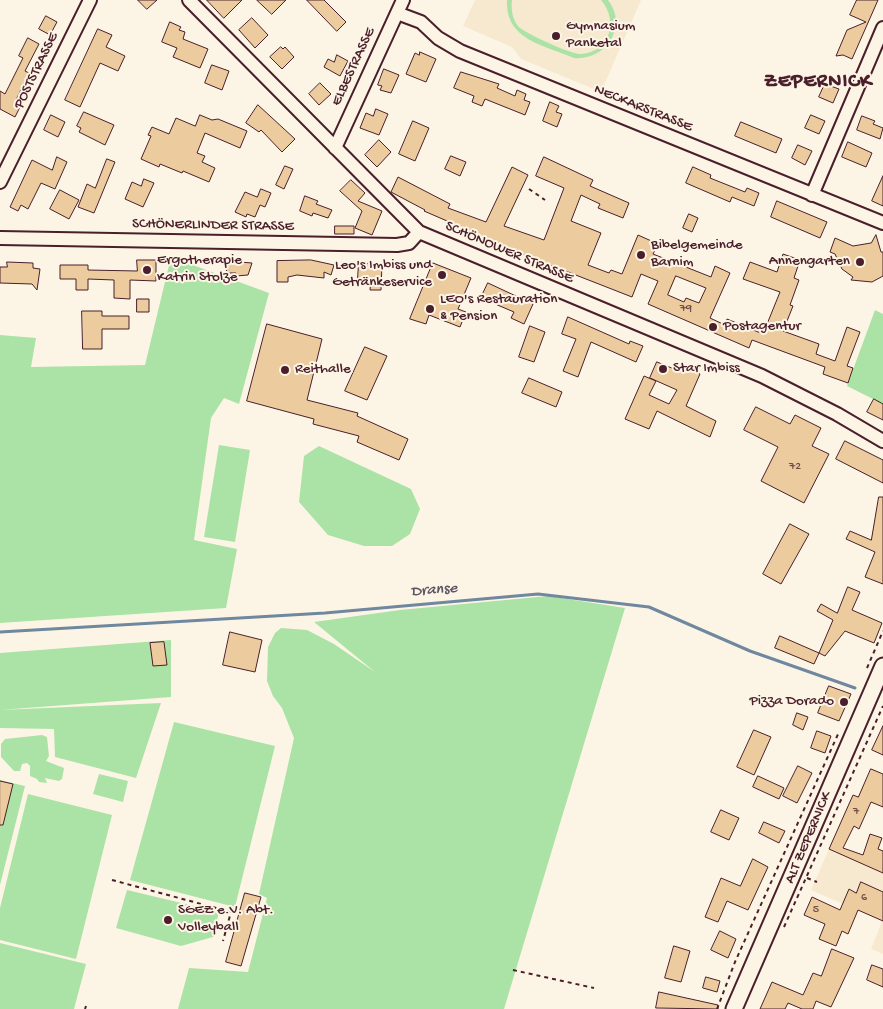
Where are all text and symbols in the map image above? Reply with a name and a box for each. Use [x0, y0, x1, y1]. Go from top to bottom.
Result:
place label: Gymnasium Panketal [566, 18, 635, 53]
street label: ELBESTRASSE [328, 25, 380, 109]
street label: POSTSTRASSE [11, 30, 63, 112]
marker: Gymnasium Panketal [550, 30, 562, 42]
district label: ZEPERNICK [763, 71, 873, 95]
street label: NECKARSTRASSE [591, 81, 695, 137]
street label: SCHÖNERLINDER STRASSE [132, 216, 294, 236]
street label: SCHÖNOWER STRASSE [442, 218, 576, 288]
place label: Bibelgemeinde Barnim [651, 237, 742, 272]
marker: Bibelgemeinde Barnim [635, 249, 647, 261]
place label: Ergotherapie Katrin Stolze [157, 252, 242, 287]
place label: Annengarten [769, 253, 850, 271]
marker: Annengarten [854, 256, 866, 268]
place label: Leo's Imbiss und Getränkeservice [332, 257, 432, 292]
marker: Ergotherapie Katrin Stolze [141, 264, 153, 276]
marker: Leo's Imbiss und Getränkeservice [436, 269, 448, 281]
place label: LEO's Restauration & Pension [440, 291, 557, 326]
house number: 79 [680, 302, 692, 316]
marker: LEO's Restauration & Pension [424, 303, 436, 315]
place label: Postagentur [723, 318, 801, 336]
marker: Postagentur [707, 321, 719, 333]
place label: Star Imbiss [673, 360, 740, 378]
place label: Reithalle [295, 361, 351, 379]
marker: Star Imbiss [657, 363, 669, 375]
marker: Reithalle [279, 364, 291, 376]
house number: 72 [789, 460, 801, 474]
water label: Dranse [410, 579, 458, 603]
place label: Pizza Dorado [750, 693, 834, 711]
marker: Pizza Dorado [838, 696, 850, 708]
street label: ALT ZEPERNICK [782, 789, 836, 887]
house number: 7 [853, 805, 859, 819]
house number: 6 [861, 891, 867, 905]
place label: SGEZ e.V. Abt. Volleyball [178, 902, 274, 937]
house number: 5 [813, 903, 819, 917]
marker: SGEZ e.V. Abt. Volleyball [162, 914, 174, 926]

